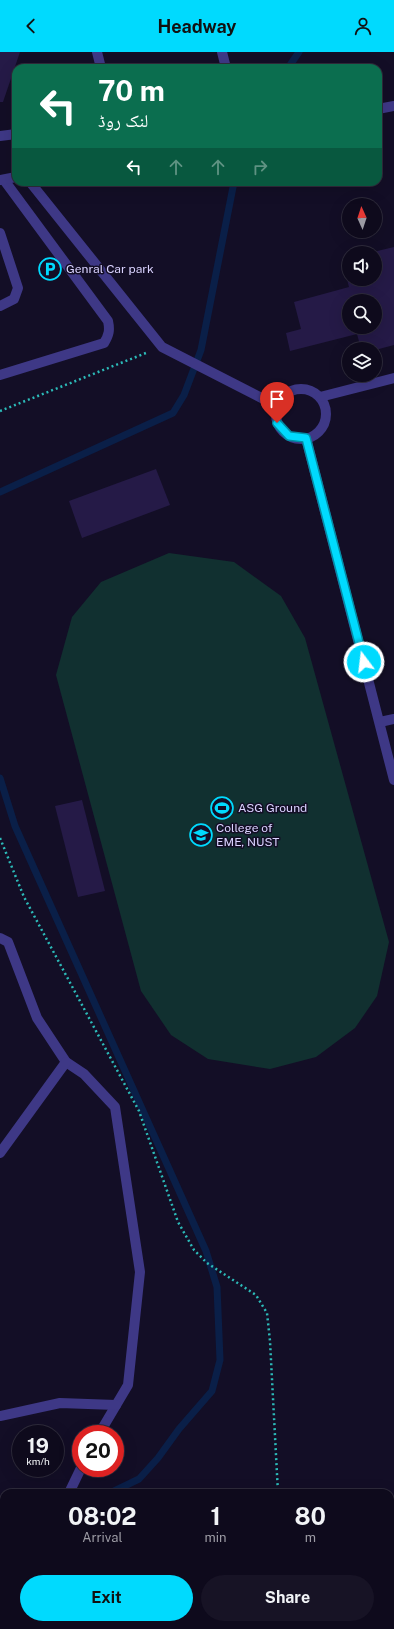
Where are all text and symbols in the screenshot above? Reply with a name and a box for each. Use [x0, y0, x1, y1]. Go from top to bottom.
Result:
icon: back [20, 15, 42, 37]
icon: person [352, 15, 374, 37]
text: Headway [158, 16, 236, 37]
text: 70 m [98, 74, 165, 107]
icon: left [32, 80, 84, 132]
text: لنک روڈ [98, 110, 148, 131]
icon: left [123, 156, 145, 178]
icon: ahead [165, 156, 187, 178]
icon: ahead [207, 156, 229, 178]
icon: right [249, 156, 271, 178]
north arrow [342, 198, 382, 238]
map controls [342, 198, 382, 382]
button: sound [342, 246, 382, 286]
parking icon: Genral Car park [37, 256, 63, 282]
place label: Genral Car park [66, 262, 154, 276]
button: search [342, 294, 382, 334]
button: layers [342, 342, 382, 382]
pin [260, 382, 294, 423]
icon: arrive [266, 388, 288, 410]
position arrow [343, 641, 385, 683]
sports icon: ASG Ground [209, 795, 235, 821]
place label: ASG Ground [238, 801, 307, 815]
place label: College of EME, NUST [216, 821, 279, 849]
school or university icon: College of EME, NUST [188, 822, 214, 848]
speed limit sign: 20 [72, 1425, 124, 1477]
text: 19 [27, 1434, 49, 1458]
text: km/h [26, 1455, 50, 1467]
text: 08:02 [68, 1502, 137, 1530]
text: 1 [210, 1502, 221, 1530]
text: 80 [295, 1502, 326, 1530]
text: Arrival [82, 1530, 122, 1545]
text: min [205, 1530, 227, 1545]
text: m [305, 1530, 316, 1545]
button: Exit [20, 1575, 193, 1621]
button: Share [201, 1575, 374, 1621]

